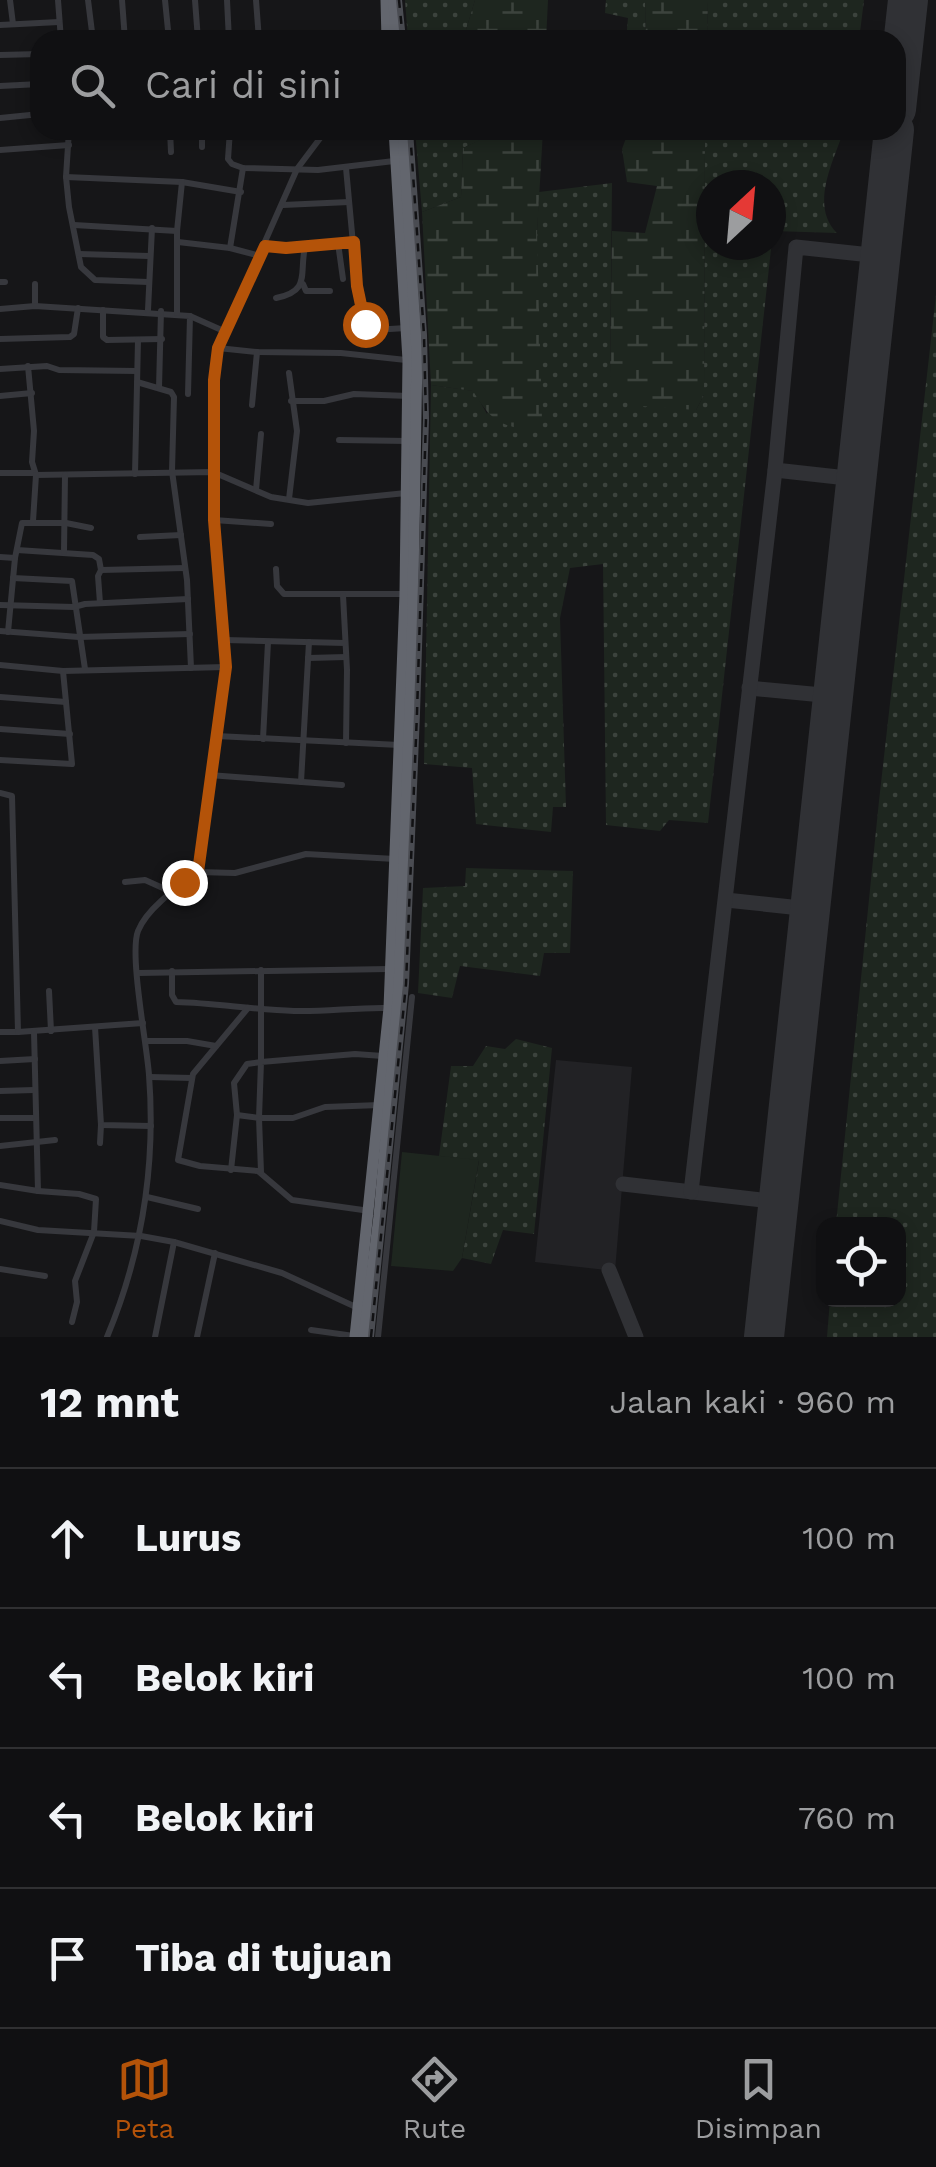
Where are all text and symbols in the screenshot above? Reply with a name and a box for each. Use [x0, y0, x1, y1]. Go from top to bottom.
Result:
search box [30, 30, 906, 140]
icon: search [65, 58, 120, 113]
text: Cari di sini [145, 63, 342, 107]
north arrow [696, 170, 786, 260]
route start [343, 302, 389, 348]
route end [162, 860, 208, 906]
map controls [816, 1217, 906, 1307]
button: locate [816, 1217, 906, 1307]
text: 12 mnt [40, 1378, 179, 1427]
text: Jalan kaki · 960 m [610, 1383, 896, 1421]
icon: ahead [40, 1511, 95, 1566]
text: Lurus [135, 1516, 241, 1560]
text: 100 m [802, 1519, 896, 1557]
icon: left [40, 1651, 95, 1706]
text: Belok kiri [135, 1656, 314, 1700]
text: 100 m [802, 1659, 896, 1697]
icon: left [40, 1791, 95, 1846]
text: Belok kiri [135, 1796, 314, 1840]
text: 760 m [798, 1799, 896, 1837]
icon: arrive [40, 1931, 95, 1986]
text: Tiba di tujuan [135, 1936, 392, 1980]
tab: Peta [114, 2052, 174, 2145]
tab: Rute [403, 2052, 466, 2145]
tab: Disimpan [695, 2052, 822, 2145]

